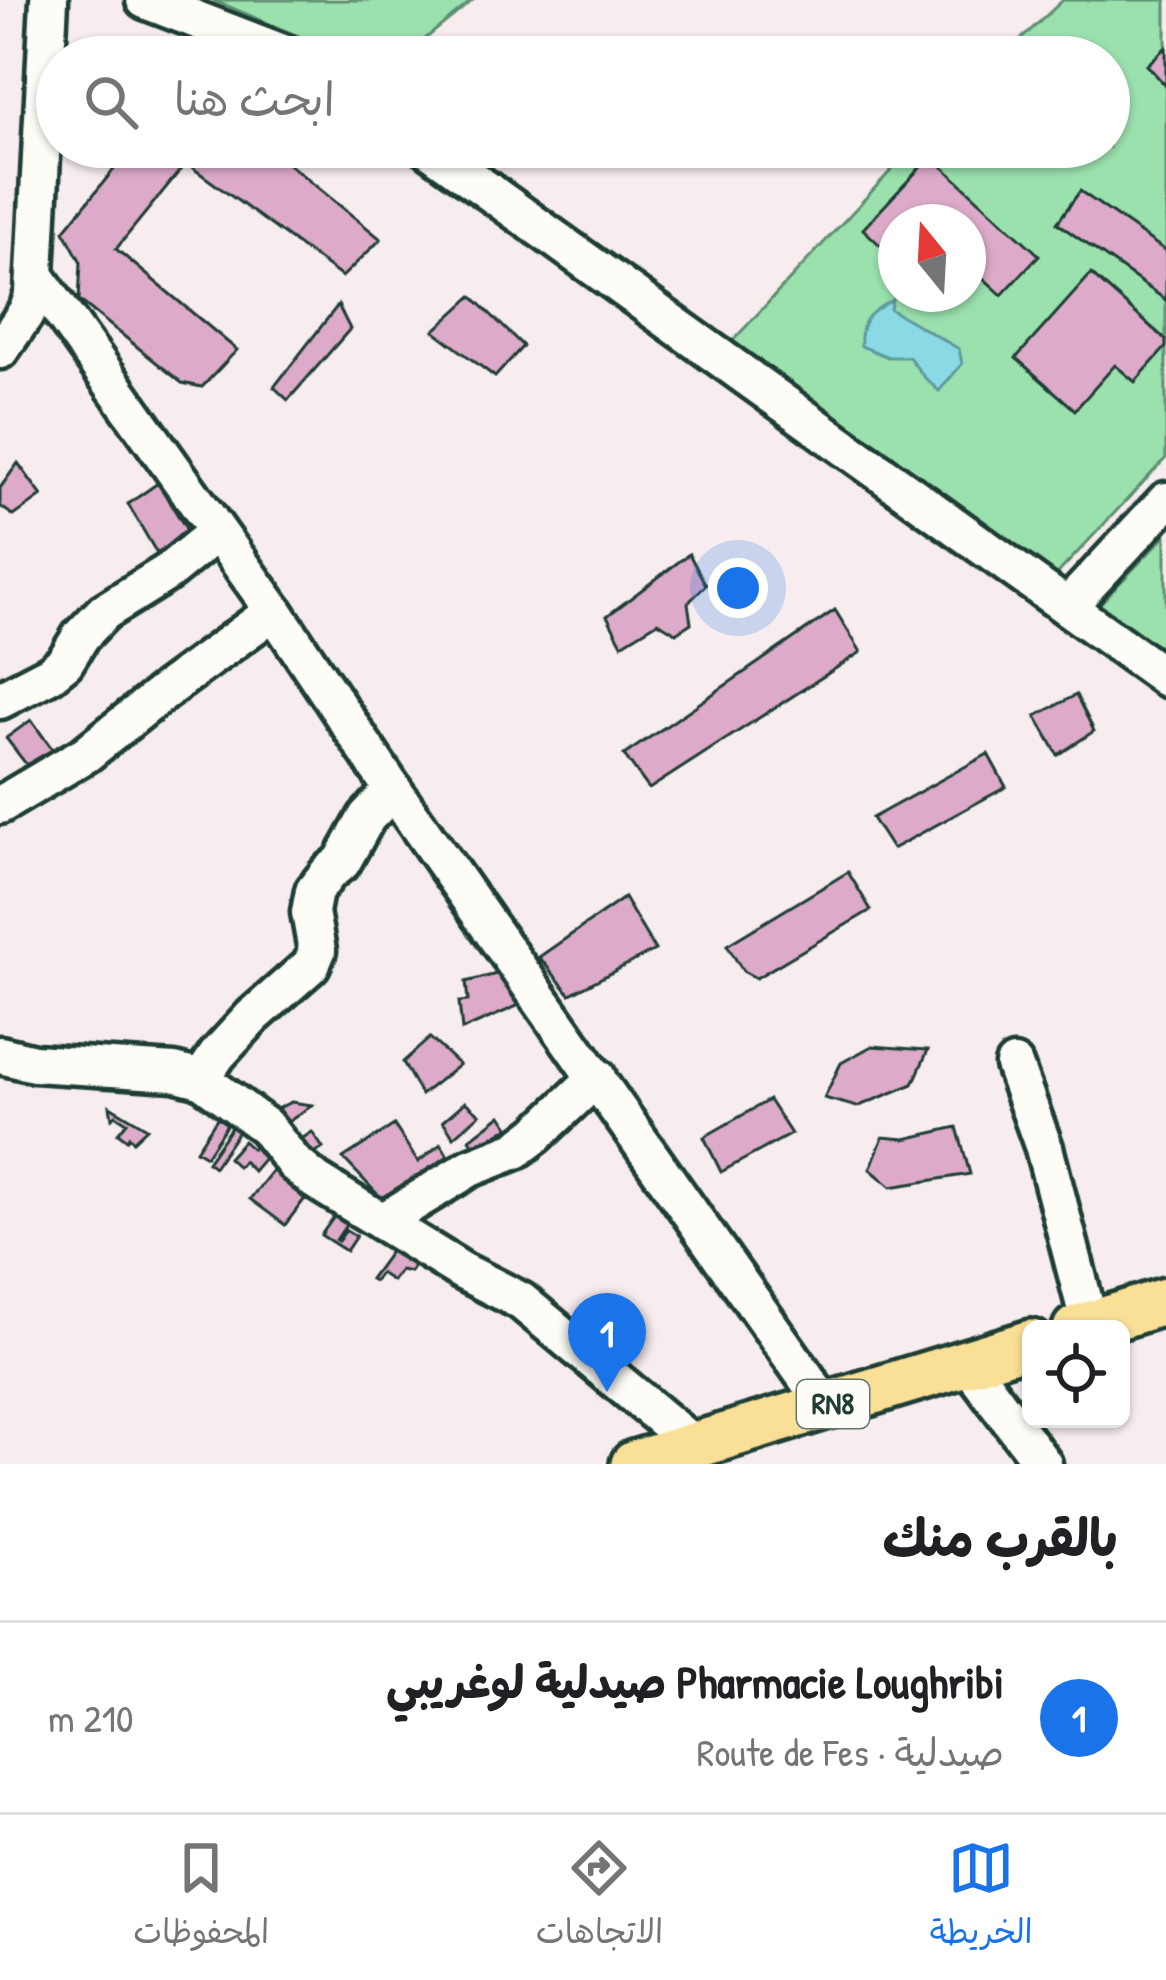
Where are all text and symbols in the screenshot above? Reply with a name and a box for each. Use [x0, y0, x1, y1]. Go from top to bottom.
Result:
search box [36, 36, 1130, 168]
text: ابحث هنا [174, 68, 335, 129]
icon: search [78, 69, 144, 135]
north arrow [878, 204, 986, 312]
your location [708, 558, 768, 618]
pin: 1 [568, 1293, 646, 1392]
map controls [1022, 1320, 1130, 1428]
button: locate [1022, 1320, 1130, 1428]
road number: RN8 [797, 1380, 869, 1428]
text: بالقرب منك [883, 1503, 1118, 1572]
text: Pharmacie Loughribi صيدلية لوغريبي [386, 1651, 1004, 1712]
text: 210 m [48, 1691, 133, 1744]
text: 1 [1072, 1691, 1086, 1744]
text: صيدلية · Route de Fes [697, 1725, 1004, 1778]
tab: المحفوظات [133, 1835, 269, 1961]
tab: الاتجاهات [536, 1835, 663, 1961]
tab: الخريطة [930, 1835, 1033, 1961]

